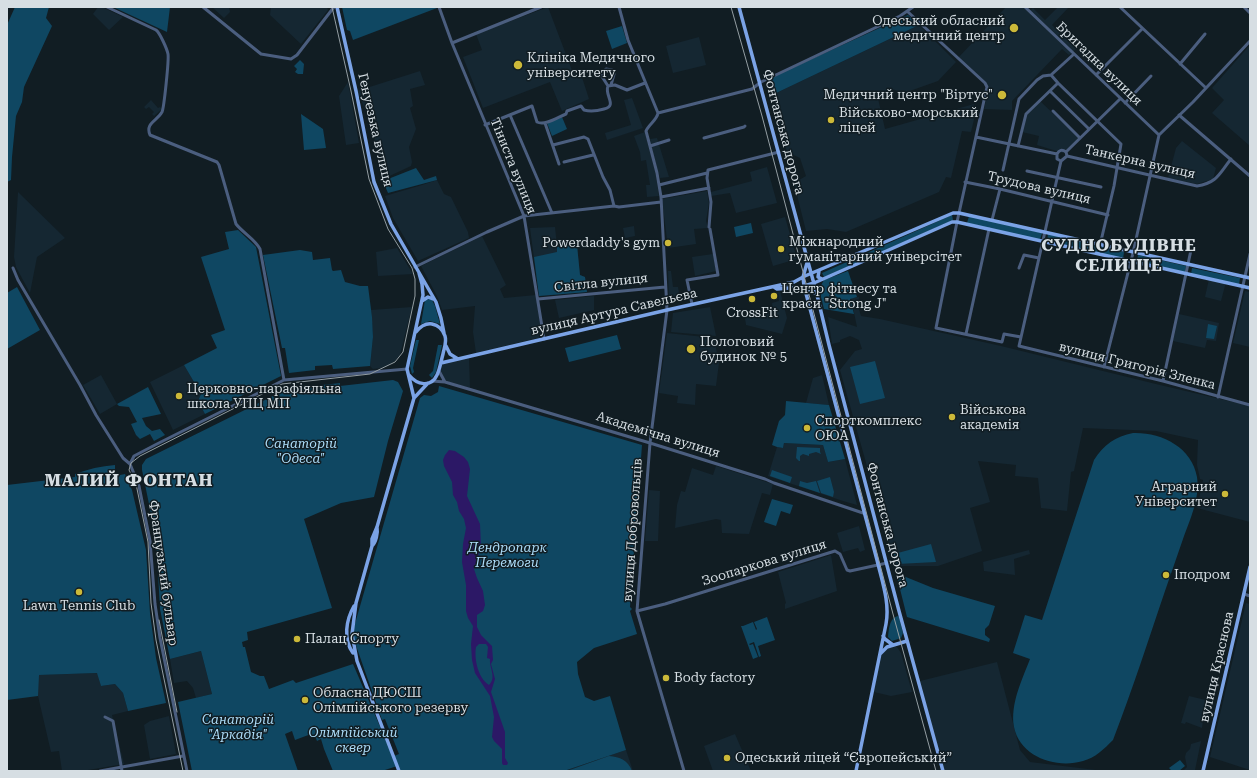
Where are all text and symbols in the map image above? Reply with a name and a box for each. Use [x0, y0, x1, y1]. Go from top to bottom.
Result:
place label: Одеський обласний медичний центр [872, 13, 1005, 44]
street label: Бригадна вулиця [1053, 19, 1145, 109]
marker: Одеський обласний медичний центр [1008, 22, 1020, 34]
place label: Клініка Медичного університету [527, 50, 655, 81]
marker: Клініка Медичного університету [512, 59, 524, 71]
street label: Фонтанська дорога [759, 68, 807, 196]
street label: Генуезька вулиця [354, 72, 396, 188]
place label: Медичний центр "Віртус" [823, 87, 993, 103]
marker: Медичний центр "Віртус" [996, 89, 1008, 101]
place label: Військово-морський ліцей [839, 105, 978, 136]
marker: Військово-морський ліцей [826, 115, 836, 125]
street label: Тіниста вулиця [487, 116, 539, 216]
street label: Танкерна вулиця [1083, 142, 1197, 182]
street label: Трудова вулиця [986, 169, 1092, 207]
place label: Міжнародний гуманітарний універсітет [789, 234, 962, 265]
place label: Powerdaddy's gym [542, 235, 660, 251]
district label: СУДНОБУДІВНЕ СЕЛИЩЕ [1041, 236, 1197, 276]
marker: Powerdaddy's gym [663, 238, 673, 248]
marker: Міжнародний гуманітарний універсітет [776, 244, 786, 254]
street label: Світла вулиця [553, 270, 649, 296]
place label: Центр фітнесу та краси "Strong J" [782, 281, 897, 312]
street label: вулиця Артура Савельєва [529, 285, 699, 339]
marker: Центр фітнесу та краси "Strong J" [769, 291, 779, 301]
marker: CrossFit [747, 294, 757, 304]
place label: CrossFit [726, 305, 778, 321]
place label: Пологовий будинок № 5 [700, 334, 787, 365]
street label: вулиця Григорія Зленка [1057, 339, 1217, 393]
marker: Пологовий будинок № 5 [685, 343, 697, 355]
place label: Церковно-парафіяльна школа УПЦ МП [187, 381, 341, 412]
marker: Церковно-парафіяльна школа УПЦ МП [174, 391, 184, 401]
place label: Військова академія [960, 402, 1026, 433]
street label: Академічна вулиця [594, 409, 722, 461]
marker: Військова академія [947, 412, 957, 422]
place label: Спорткомплекс ОЮА [815, 413, 922, 444]
marker: Спорткомплекс ОЮА [802, 423, 812, 433]
park label: Санаторій "Одеса" [265, 436, 337, 467]
street label: вулиця Добровольців [620, 458, 646, 602]
street label: Фонтанська дорога [863, 461, 911, 589]
district label: МАЛИЙ ФОНТАН [44, 471, 214, 491]
place label: Аграрний Університет [1135, 479, 1217, 510]
marker: Аграрний Університет [1220, 489, 1230, 499]
street label: Французький бульвар [145, 499, 181, 647]
street label: Зоопаркова вулиця [700, 537, 828, 589]
park label: Дендропарк Перемоги [467, 540, 547, 571]
place label: Іподром [1174, 567, 1230, 583]
marker: Іподром [1161, 570, 1171, 580]
marker: Lawn Tennis Club [74, 587, 84, 597]
place label: Lawn Tennis Club [23, 598, 135, 614]
street label: вулиця Краснова [1197, 610, 1237, 724]
place label: Палац Спорту [305, 631, 399, 647]
marker: Палац Спорту [292, 634, 302, 644]
place label: Body factory [674, 670, 755, 686]
marker: Body factory [661, 673, 671, 683]
place label: Обласна ДЮСШ Олімпійського резерву [313, 685, 468, 716]
marker: Обласна ДЮСШ Олімпійського резерву [300, 695, 310, 705]
park label: Санаторій "Аркадія" [202, 712, 274, 743]
park label: Олімпійський сквер [309, 725, 397, 756]
place label: Одеський ліцей “Європейський” [735, 750, 952, 766]
marker: Одеський ліцей “Європейський” [722, 753, 732, 763]

